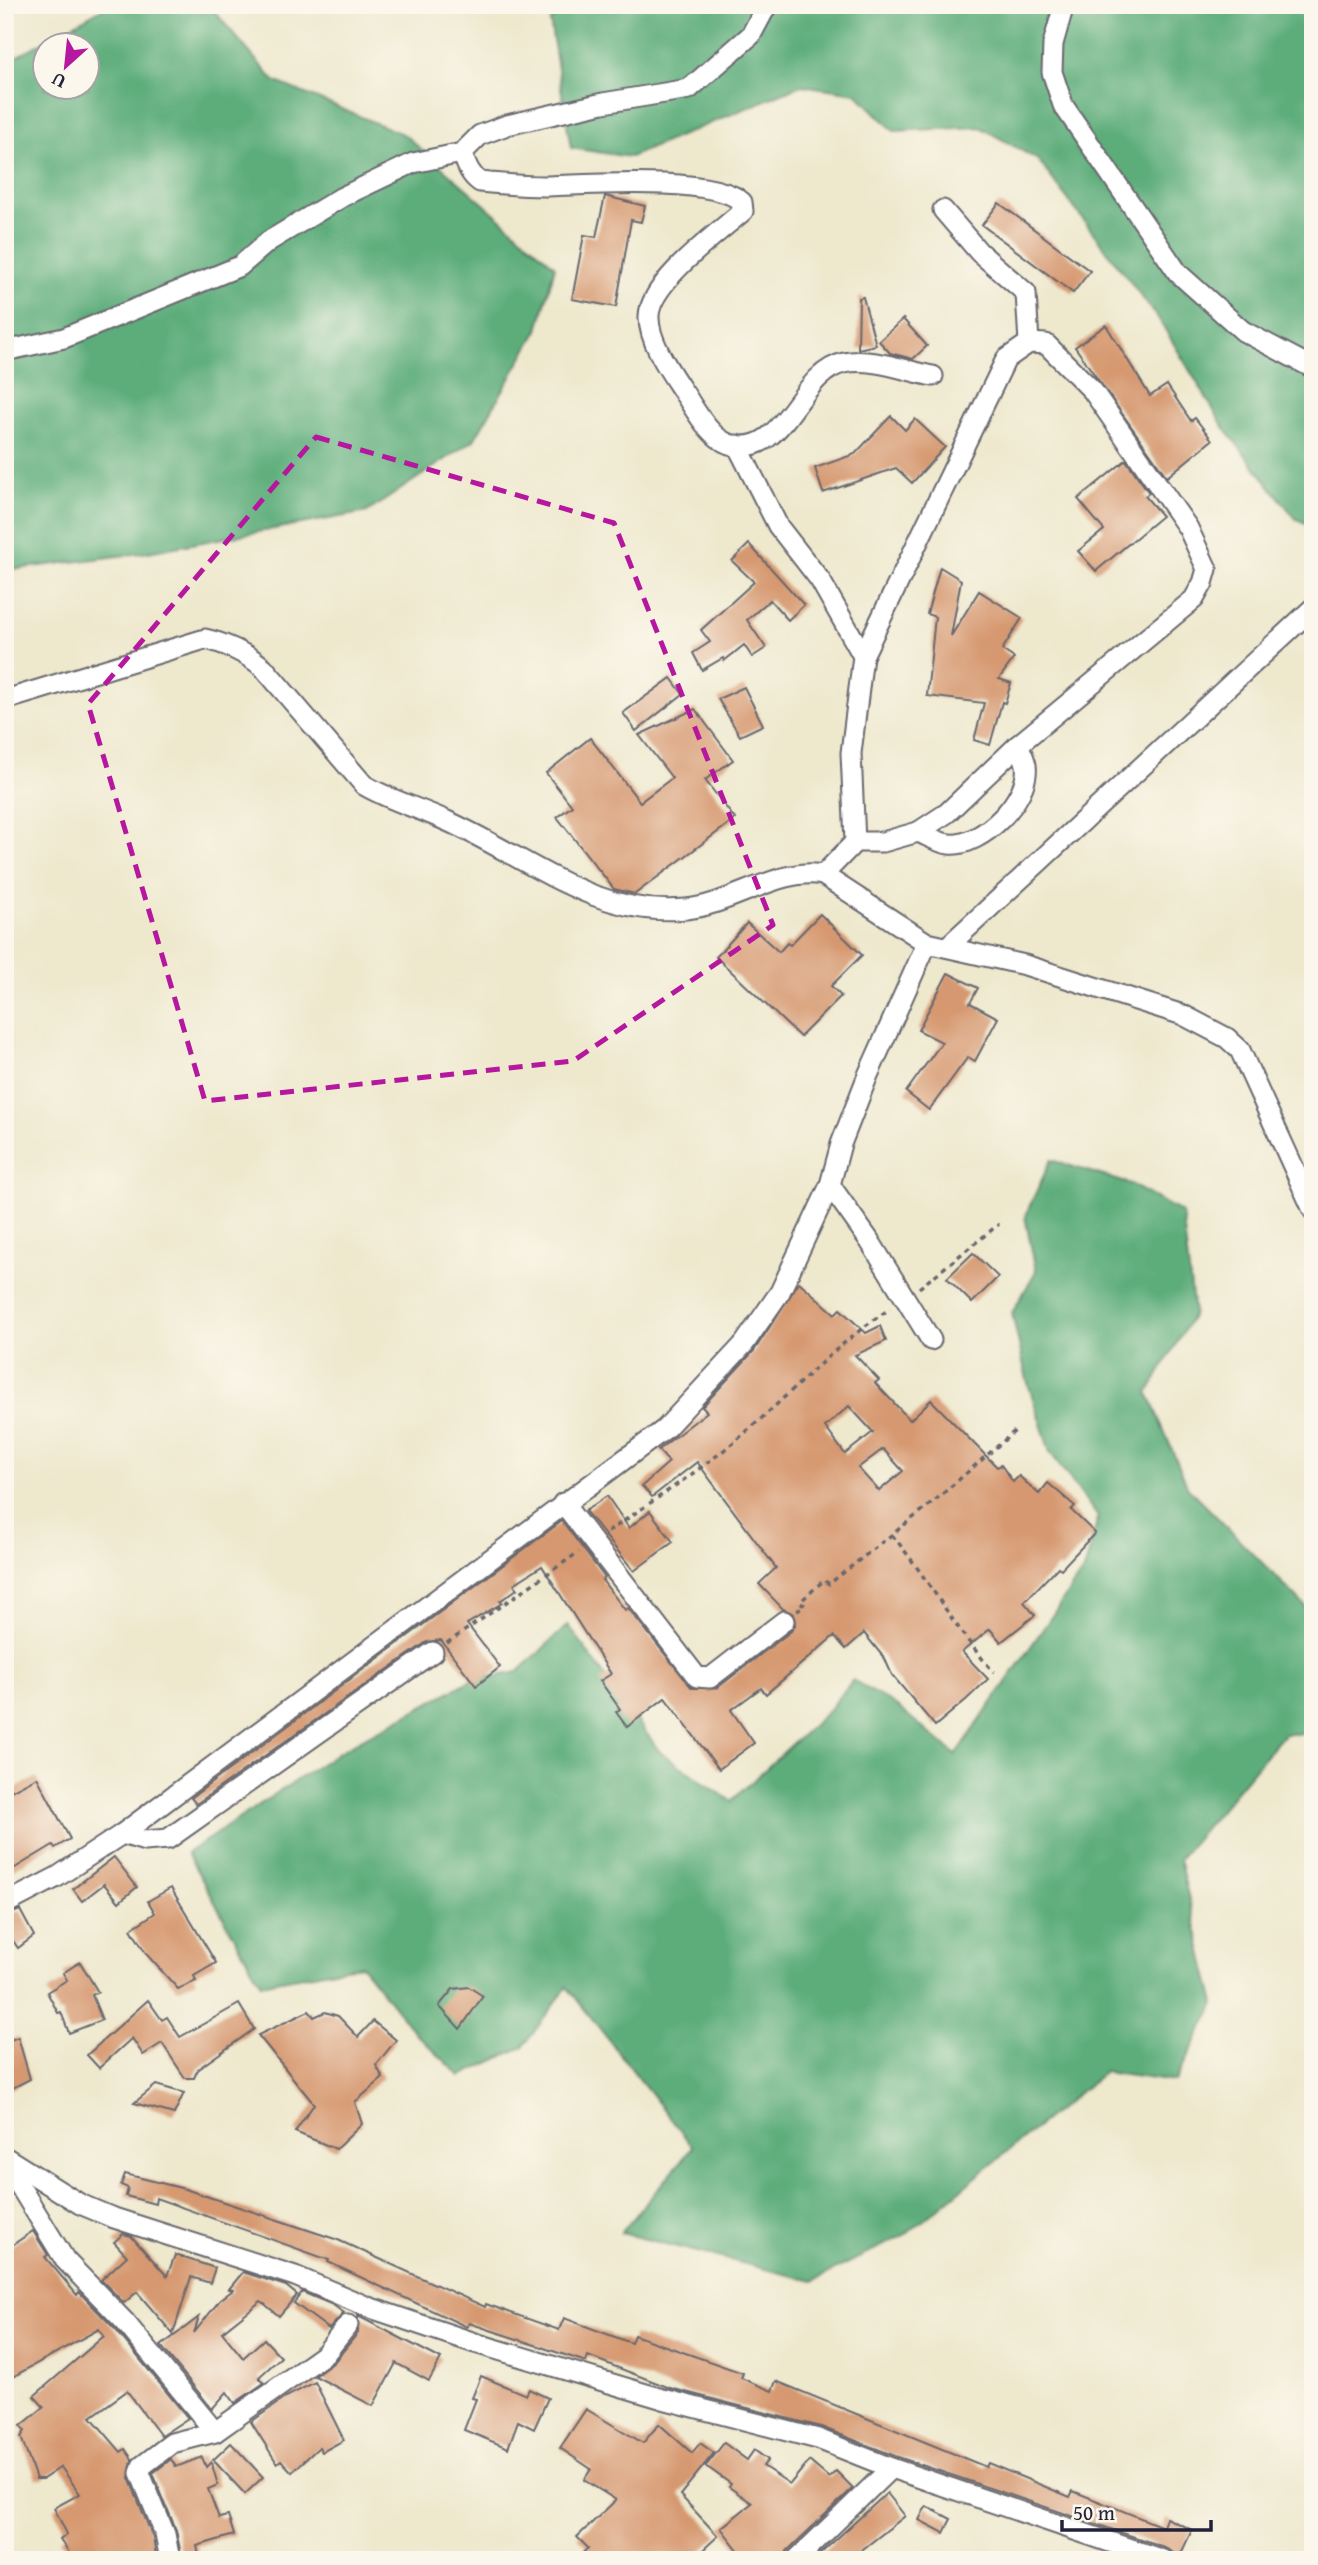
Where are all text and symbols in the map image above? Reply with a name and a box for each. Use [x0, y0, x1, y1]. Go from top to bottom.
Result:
north arrow [32, 32, 102, 102]
text: U [46, 66, 70, 97]
scale bar [1062, 2488, 1211, 2532]
text: 50 m [1073, 2497, 1115, 2528]

